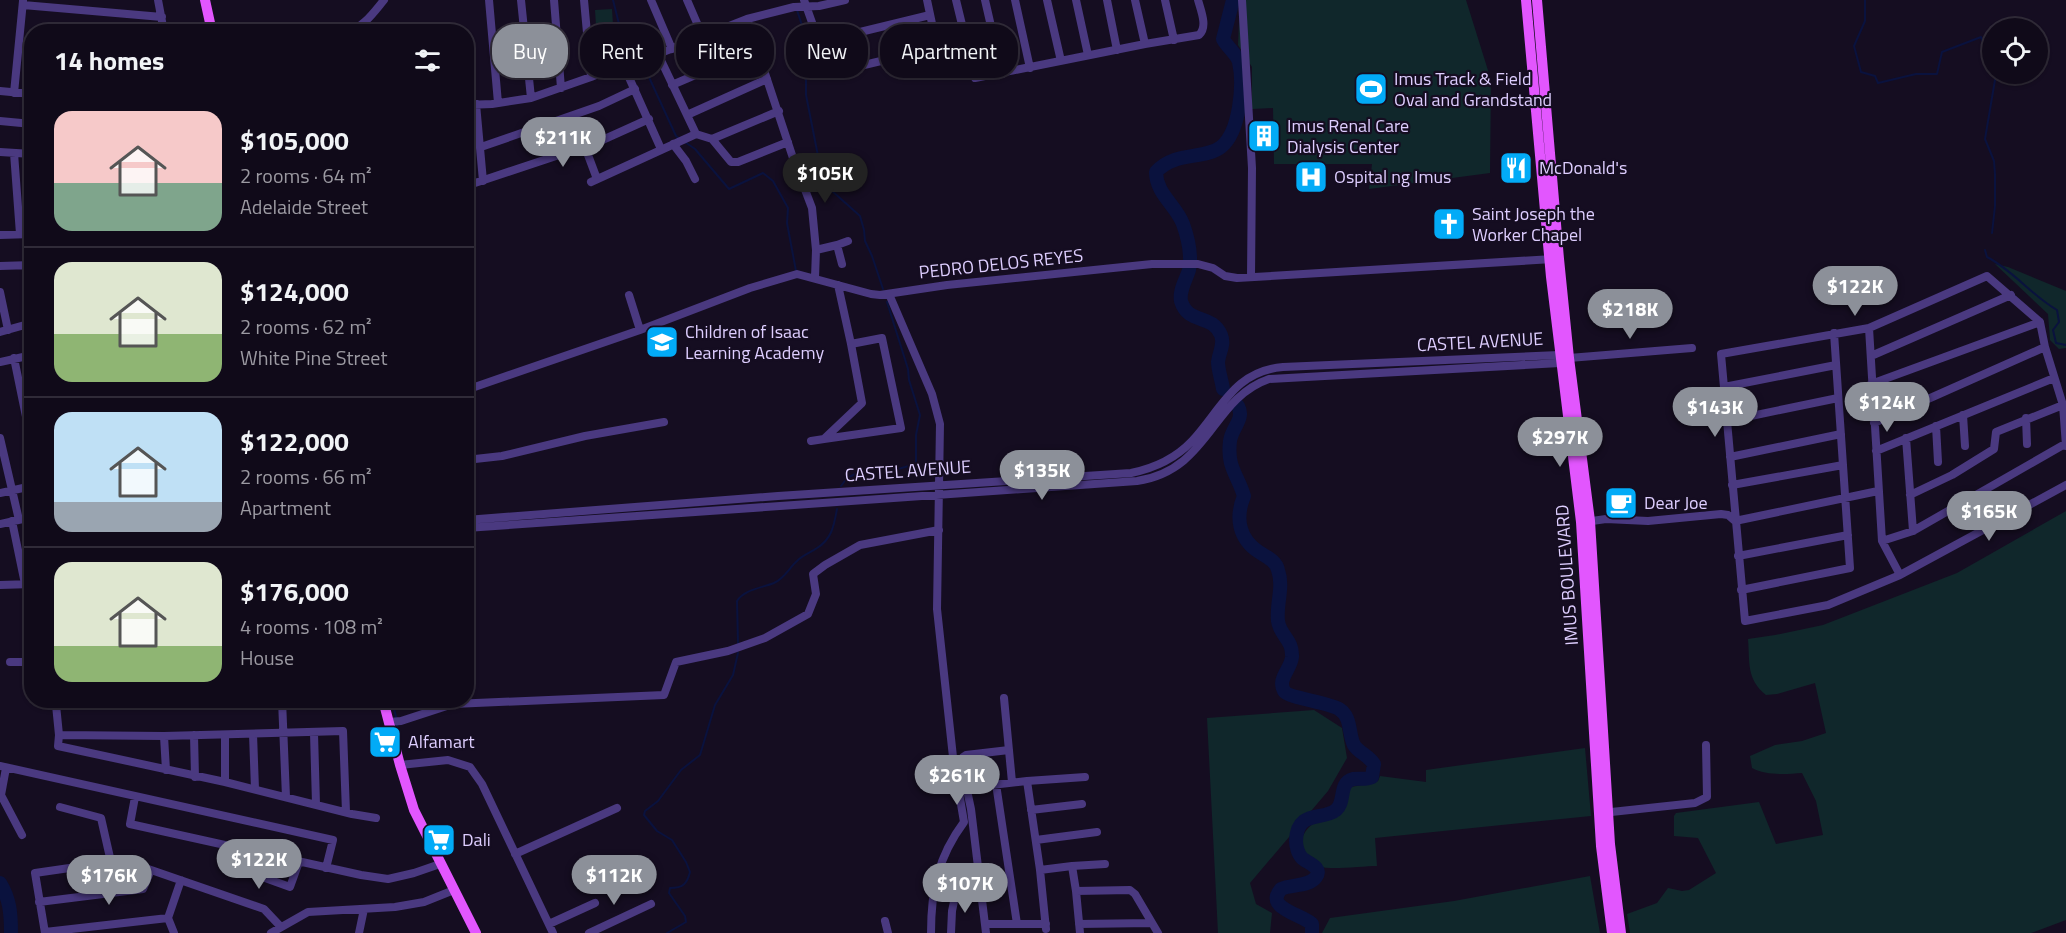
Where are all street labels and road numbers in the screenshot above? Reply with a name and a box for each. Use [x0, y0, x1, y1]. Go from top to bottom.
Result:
street label: PEDRO DELOS REYES [917, 241, 1084, 286]
street label: CASTEL AVENUE [1416, 325, 1544, 358]
street label: CASTEL AVENUE [844, 453, 972, 488]
street label: IMUS BOULEVARD [1548, 504, 1585, 646]

